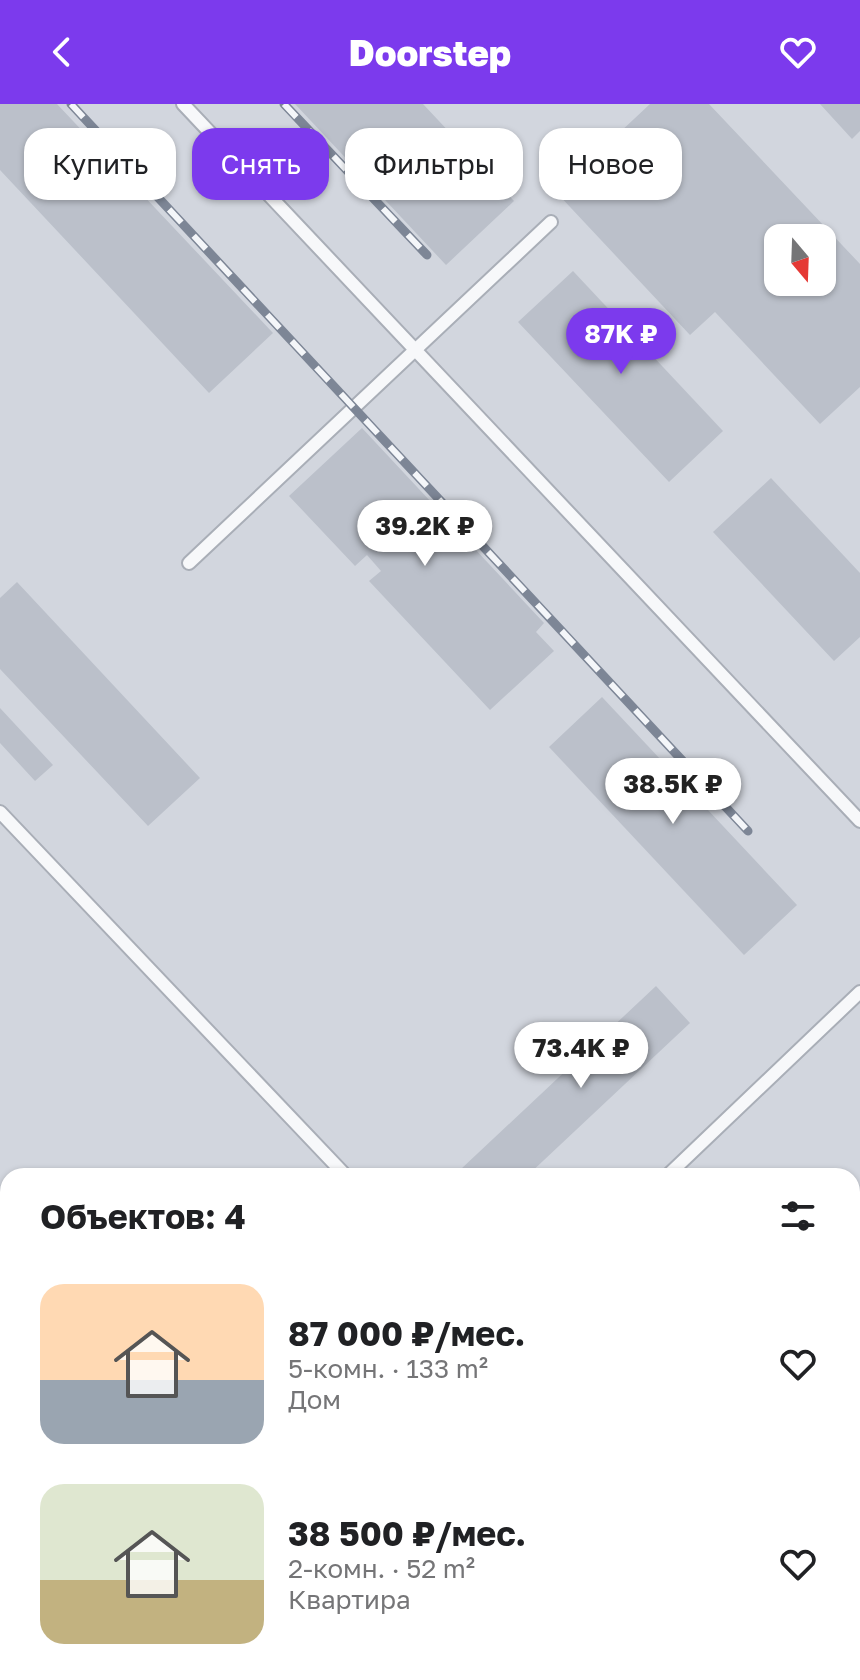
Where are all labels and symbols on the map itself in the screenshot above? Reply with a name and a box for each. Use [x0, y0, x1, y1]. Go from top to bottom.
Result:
north arrow [764, 224, 836, 296]
pin: 87K ₽ [565, 308, 677, 376]
pin: 39.2K ₽ [351, 500, 499, 568]
pin: 38.5K ₽ [599, 758, 747, 826]
pin: 73.4K ₽ [507, 1022, 655, 1090]

